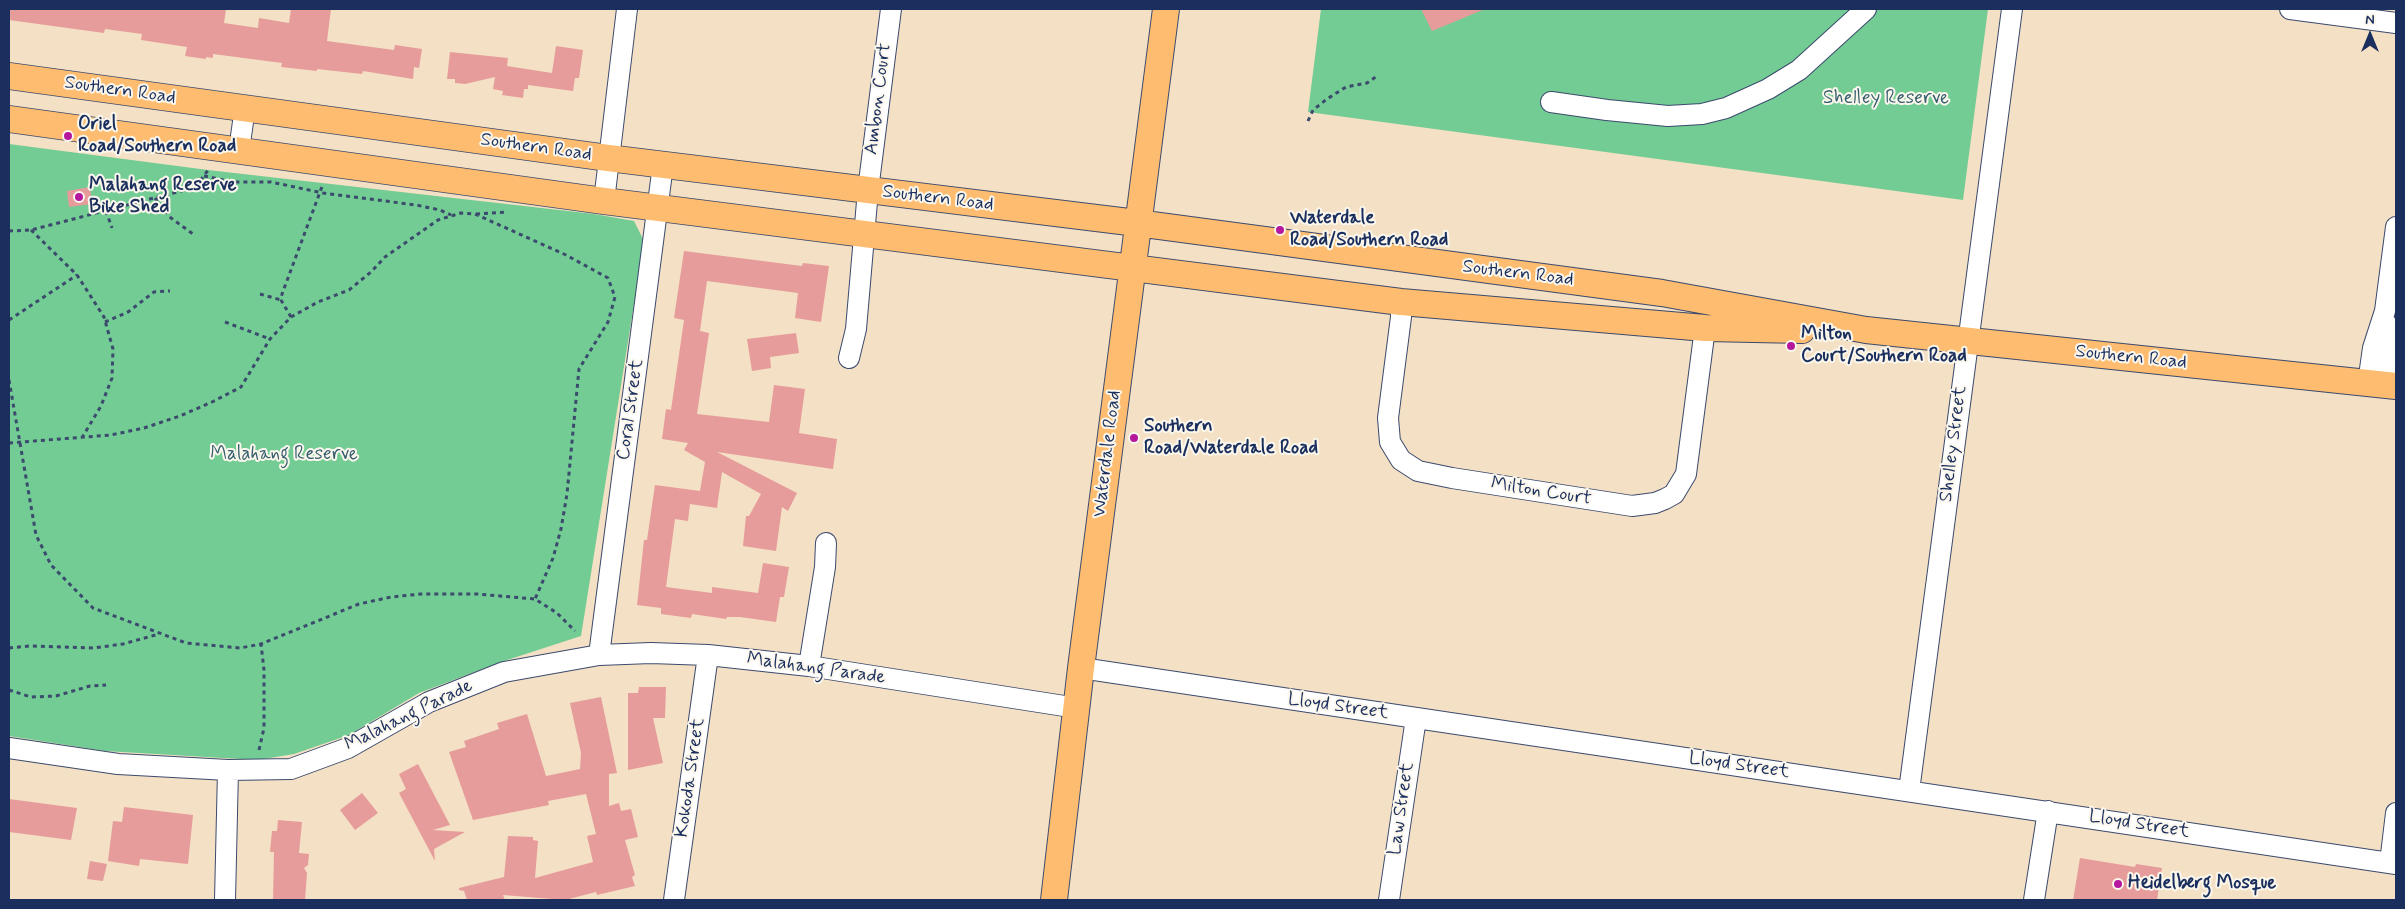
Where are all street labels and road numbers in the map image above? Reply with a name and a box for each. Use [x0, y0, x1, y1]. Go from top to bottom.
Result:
street label: Ambon Court [861, 42, 897, 156]
street label: Southern Road [63, 72, 177, 110]
street label: Southern Road [479, 129, 593, 167]
street label: Southern Road [881, 181, 995, 217]
street label: Southern Road [1461, 256, 1575, 292]
street label: Southern Road [2074, 341, 2188, 375]
street label: Coral Street [613, 358, 649, 462]
street label: Shelley Street [1936, 385, 1972, 503]
street label: Waterdale Road [1089, 389, 1127, 519]
street label: Milton Court [1489, 473, 1593, 511]
street label: Malahang Parade [745, 648, 887, 690]
street label: Malahang Parade [341, 675, 477, 757]
street label: Lloyd Street [1286, 689, 1390, 725]
street label: Kokoda Street [671, 717, 711, 839]
street label: Lloyd Street [1687, 748, 1791, 784]
street label: Law Street [1384, 761, 1420, 857]
street label: Lloyd Street [2087, 806, 2191, 844]

